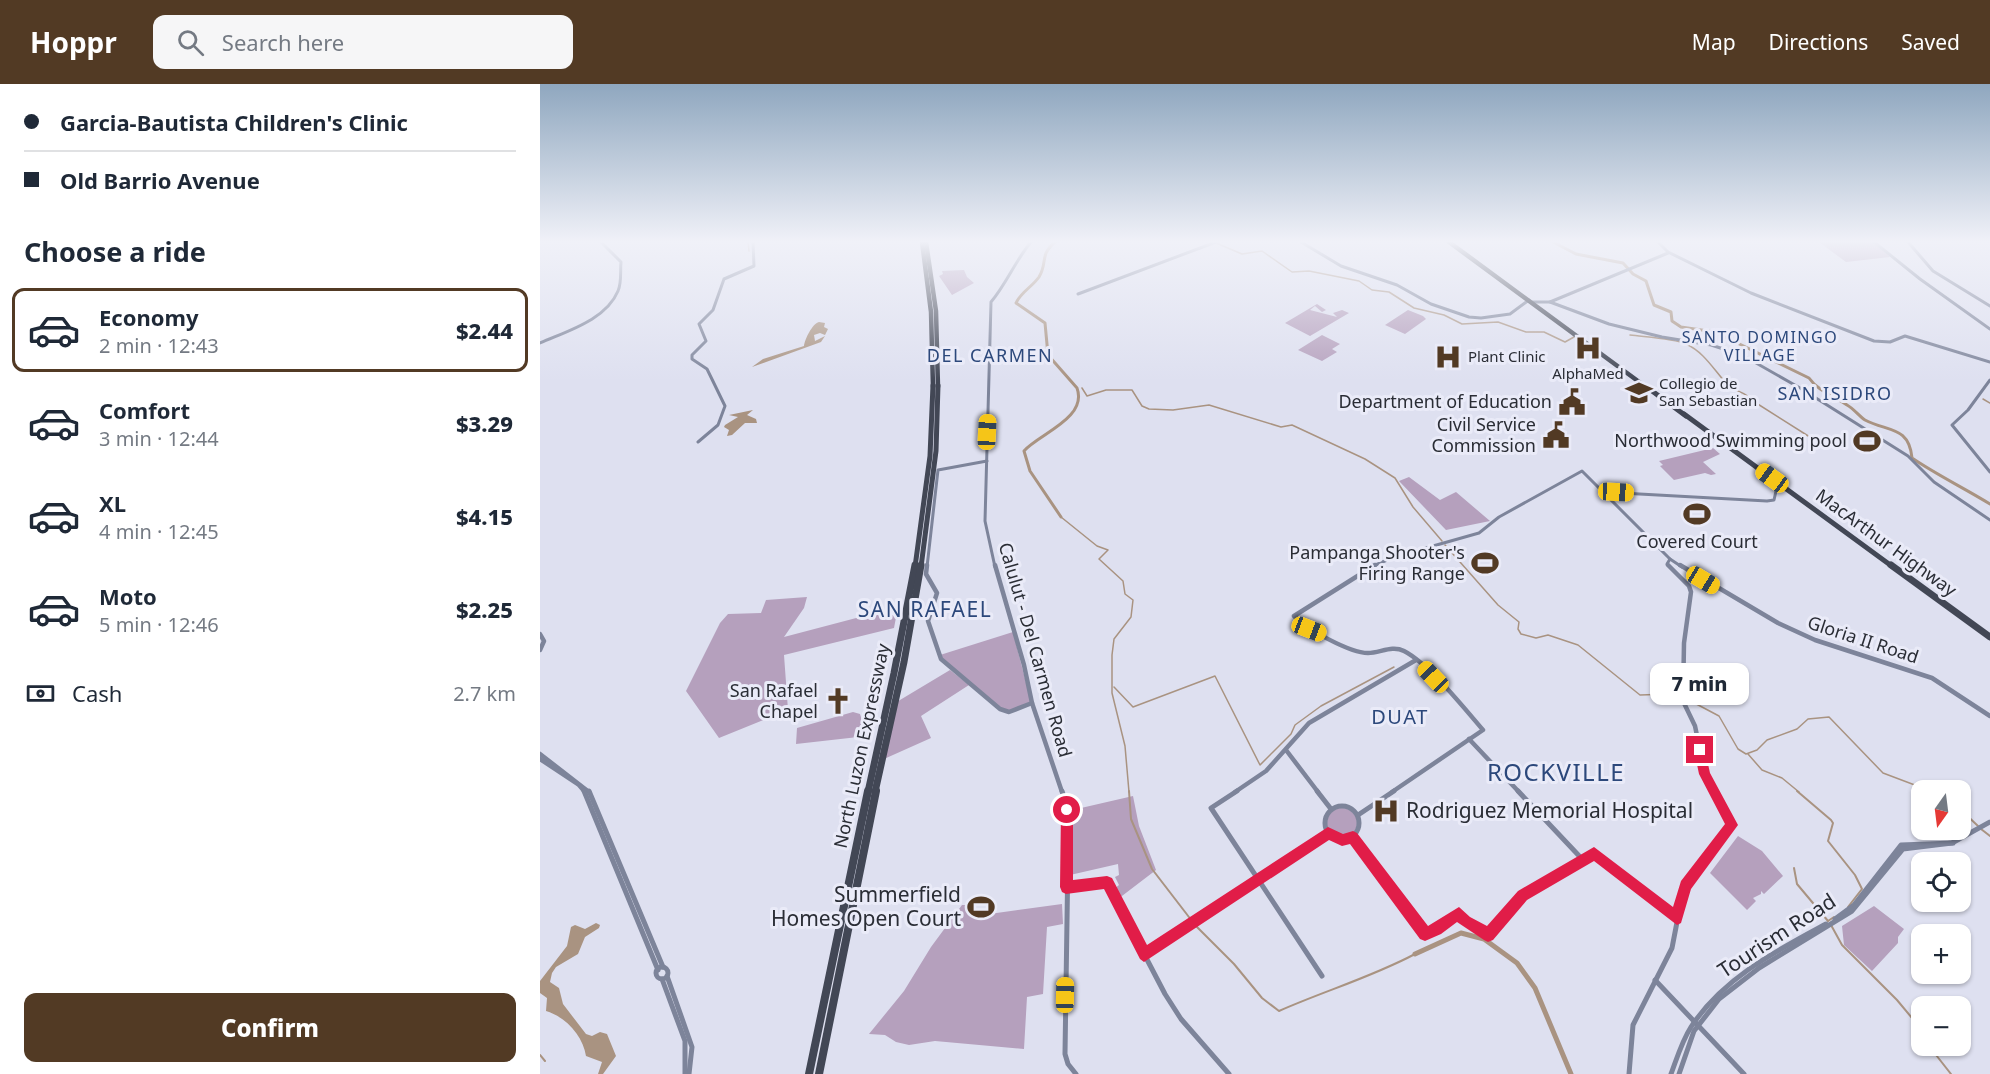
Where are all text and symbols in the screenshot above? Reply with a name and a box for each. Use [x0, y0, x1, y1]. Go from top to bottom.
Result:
search box [153, 15, 573, 69]
text: Hoppr [30, 23, 117, 61]
icon: search [174, 26, 207, 59]
text: Search here [222, 27, 344, 57]
text: Map [1692, 28, 1736, 56]
text: Directions [1769, 28, 1868, 56]
text: Saved [1901, 28, 1960, 56]
text: Garcia-Bautista Children's Clinic [60, 107, 408, 137]
text: Old Barrio Avenue [60, 165, 260, 195]
text: Choose a ride [24, 233, 206, 270]
text: Economy [99, 302, 198, 332]
icon: car [27, 303, 81, 357]
text: $2.44 [456, 315, 513, 345]
district label: SANTO DOMINGO VILLAGE [1682, 326, 1838, 366]
text: 2 min · 12:43 [99, 332, 219, 359]
hospital icon: AlphaMed [1573, 333, 1603, 363]
hospital icon: Plant Clinic [1433, 342, 1463, 372]
district label: DEL CARMEN [927, 343, 1053, 367]
place label: Plant Clinic [1468, 346, 1546, 366]
place label: AlphaMed [1552, 363, 1624, 383]
place label: Collegio de San Sebastian [1659, 373, 1757, 410]
school or university icon: Collegio de San Sebastian [1624, 378, 1654, 408]
district label: SAN ISIDRO [1777, 381, 1893, 405]
public building icon: Department of Education [1557, 387, 1587, 417]
place label: Department of Education [1338, 389, 1552, 413]
text: Comfort [99, 395, 190, 425]
icon: car [27, 396, 81, 450]
text: $3.29 [456, 408, 513, 438]
place label: Civil Service Commission [1432, 412, 1536, 457]
car [977, 414, 997, 450]
public building icon: Civil Service Commission [1541, 420, 1571, 450]
text: 3 min · 12:44 [99, 425, 219, 452]
sports icon: Northwood Swimming pool [1852, 426, 1882, 456]
place label: Northwood Swimming pool [1614, 428, 1847, 452]
car [1752, 460, 1792, 496]
car [1598, 482, 1634, 502]
street label: MacArthur Highway [1811, 483, 1962, 602]
text: XL [99, 488, 126, 518]
icon: car [27, 489, 81, 543]
sports icon: Covered Court [1682, 499, 1712, 529]
text: $4.15 [456, 501, 513, 531]
text: 4 min · 12:45 [99, 518, 219, 545]
place label: Covered Court [1636, 529, 1758, 553]
street label: Calulut - Del Carmen Road [994, 540, 1078, 760]
place label: Pampanga Shooter's Firing Range [1289, 540, 1465, 585]
sports icon: Pampanga Shooter's Firing Range [1470, 548, 1500, 578]
car [1683, 563, 1723, 597]
text: Moto [99, 581, 157, 611]
icon: car [27, 582, 81, 636]
text: $2.25 [456, 594, 513, 624]
district label: SAN RAFAEL [858, 595, 992, 623]
street label: Gloria II Road [1805, 610, 1922, 668]
text: 5 min · 12:46 [99, 611, 219, 638]
car [1289, 614, 1329, 644]
street label: North Luzon Expressway [828, 641, 895, 850]
car [1414, 658, 1452, 696]
callout: 7 min [1650, 663, 1750, 705]
text: 7 min [1672, 670, 1727, 697]
icon: cash [24, 677, 57, 710]
text: Cash [72, 678, 122, 708]
place label: San Rafael Chapel [730, 678, 818, 723]
text: 2.7 km [453, 680, 516, 707]
church icon: San Rafael Chapel [823, 686, 853, 716]
district label: DUAT [1371, 703, 1429, 730]
route end [1686, 736, 1713, 763]
district label: ROCKVILLE [1487, 755, 1625, 788]
north arrow [1911, 780, 1971, 840]
map controls [1911, 780, 1971, 1056]
route start [1053, 796, 1080, 823]
hospital icon: Rodriguez Memorial Hospital [1371, 796, 1401, 826]
place label: Rodriguez Memorial Hospital [1406, 796, 1693, 824]
button: locate [1911, 852, 1971, 912]
place label: Summerfield Homes Open Court [771, 880, 961, 932]
street label: Tourism Road [1712, 886, 1841, 984]
sports icon: Summerfield Homes Open Court [966, 892, 996, 922]
button: + [1911, 924, 1971, 984]
car [1056, 977, 1074, 1013]
button: Confirm [24, 993, 516, 1062]
button: − [1911, 996, 1971, 1056]

